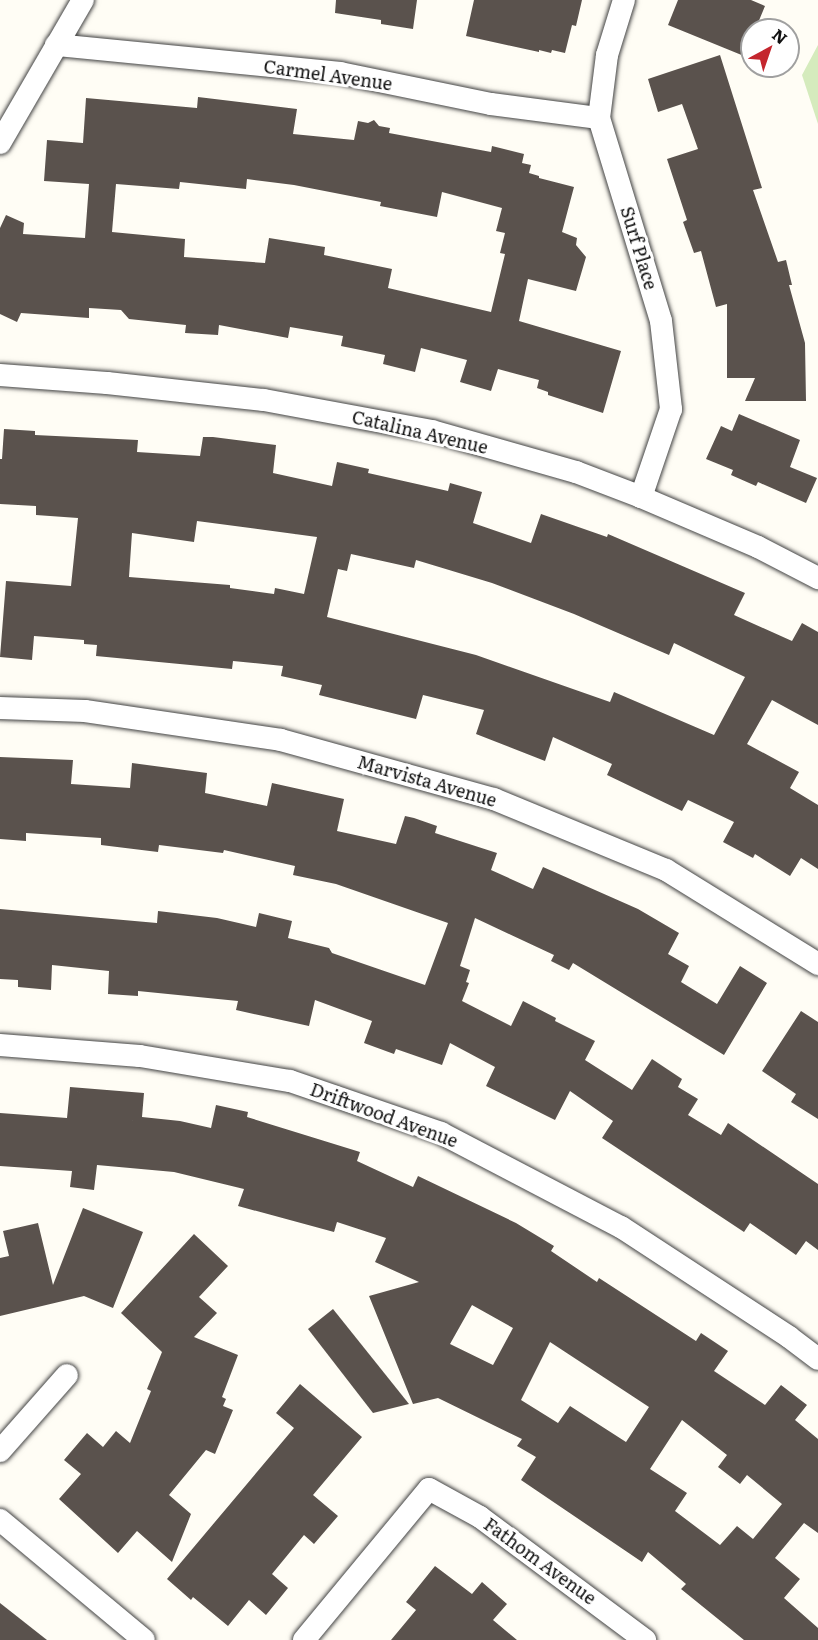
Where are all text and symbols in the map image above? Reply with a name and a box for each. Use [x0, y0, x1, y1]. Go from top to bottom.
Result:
north arrow [740, 18, 800, 78]
text: N [767, 22, 793, 49]
street label: Carmel Avenue [262, 55, 394, 95]
street label: Surf Place [616, 204, 662, 292]
street label: Catalina Avenue [350, 406, 490, 458]
street label: Marvista Avenue [355, 751, 499, 811]
street label: Driftwood Avenue [307, 1078, 461, 1152]
street label: Fathom Avenue [480, 1513, 600, 1609]

